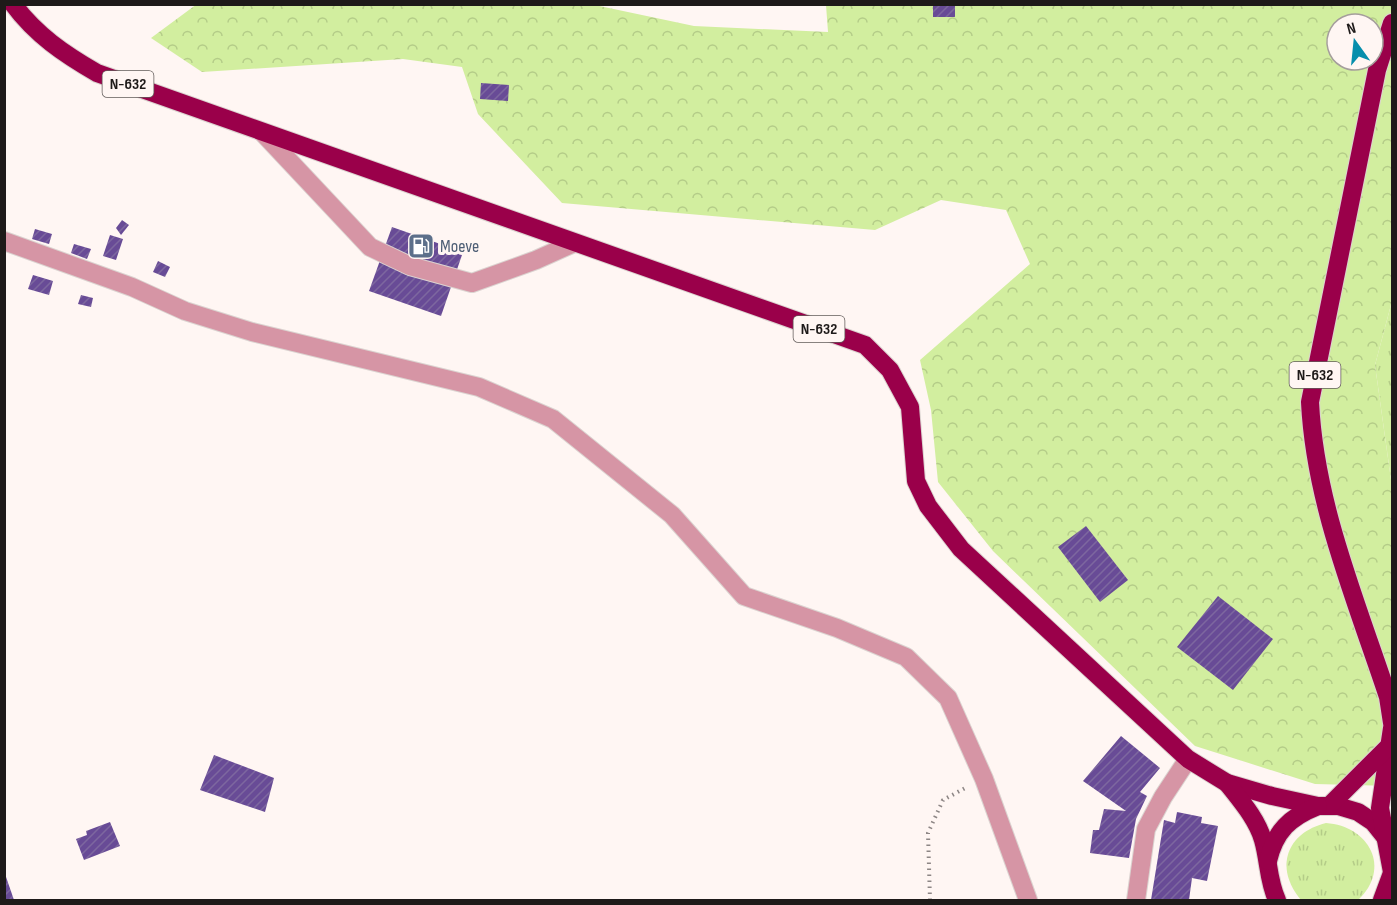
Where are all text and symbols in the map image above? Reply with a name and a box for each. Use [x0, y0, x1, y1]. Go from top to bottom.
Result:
north arrow [1325, 12, 1385, 72]
text: N [1345, 19, 1358, 39]
road number: N-632 [102, 71, 154, 97]
fuel station icon: Moeve [406, 231, 436, 261]
place label: Moeve [440, 236, 479, 257]
road number: N-632 [794, 316, 844, 342]
road number: N-632 [1290, 362, 1340, 388]

